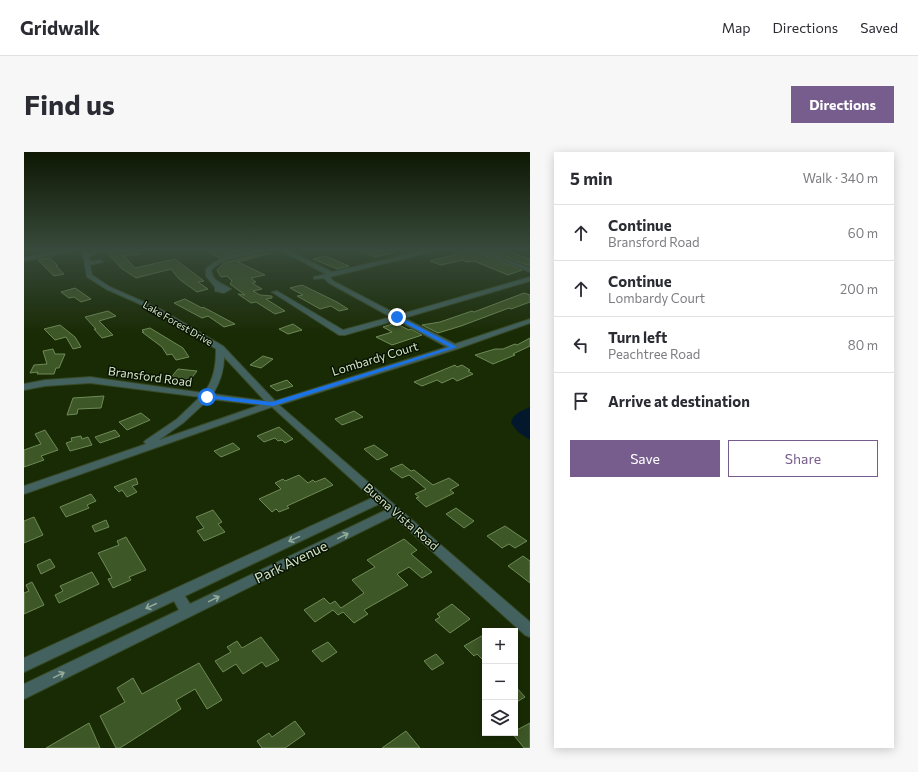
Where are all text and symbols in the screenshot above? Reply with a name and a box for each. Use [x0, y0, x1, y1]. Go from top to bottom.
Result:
text: Gridwalk [20, 16, 100, 39]
text: Map [722, 19, 751, 36]
text: Directions [773, 19, 838, 36]
text: Saved [860, 19, 898, 36]
button: Directions [791, 86, 894, 123]
text: Find us [24, 87, 115, 121]
text: 5 min [570, 168, 613, 189]
text: Walk · 340 m [803, 170, 878, 186]
text: Continue [608, 216, 672, 234]
icon: ahead [570, 222, 592, 244]
text: 60 m [848, 225, 878, 241]
text: Bransford Road [608, 234, 700, 250]
text: Continue [608, 272, 672, 290]
icon: ahead [570, 278, 592, 300]
text: 200 m [840, 281, 878, 297]
text: Lombardy Court [608, 290, 705, 306]
street label: Lake Forest Drive [141, 298, 215, 348]
route end [388, 308, 406, 326]
text: Turn left [608, 328, 667, 346]
icon: left [570, 334, 592, 356]
text: 80 m [848, 337, 878, 353]
street label: Lombardy Court [330, 338, 420, 378]
text: Peachtree Road [608, 346, 700, 362]
street label: Bransford Road [107, 363, 193, 389]
route start [198, 388, 216, 406]
icon: arrive [570, 390, 592, 412]
text: Arrive at destination [608, 392, 750, 410]
button: Save [570, 440, 720, 477]
button: Share [728, 440, 878, 477]
street label: Buena Vista Road [361, 480, 442, 553]
one-way arrow [337, 532, 349, 539]
one-way arrow [288, 536, 300, 543]
street label: Park Avenue [252, 537, 330, 586]
one-way arrow [207, 595, 219, 603]
one-way arrow [145, 603, 157, 610]
map controls [482, 628, 518, 736]
button: + [482, 628, 518, 664]
button: − [482, 664, 518, 700]
one-way arrow [53, 671, 65, 678]
button: layers [482, 700, 518, 736]

